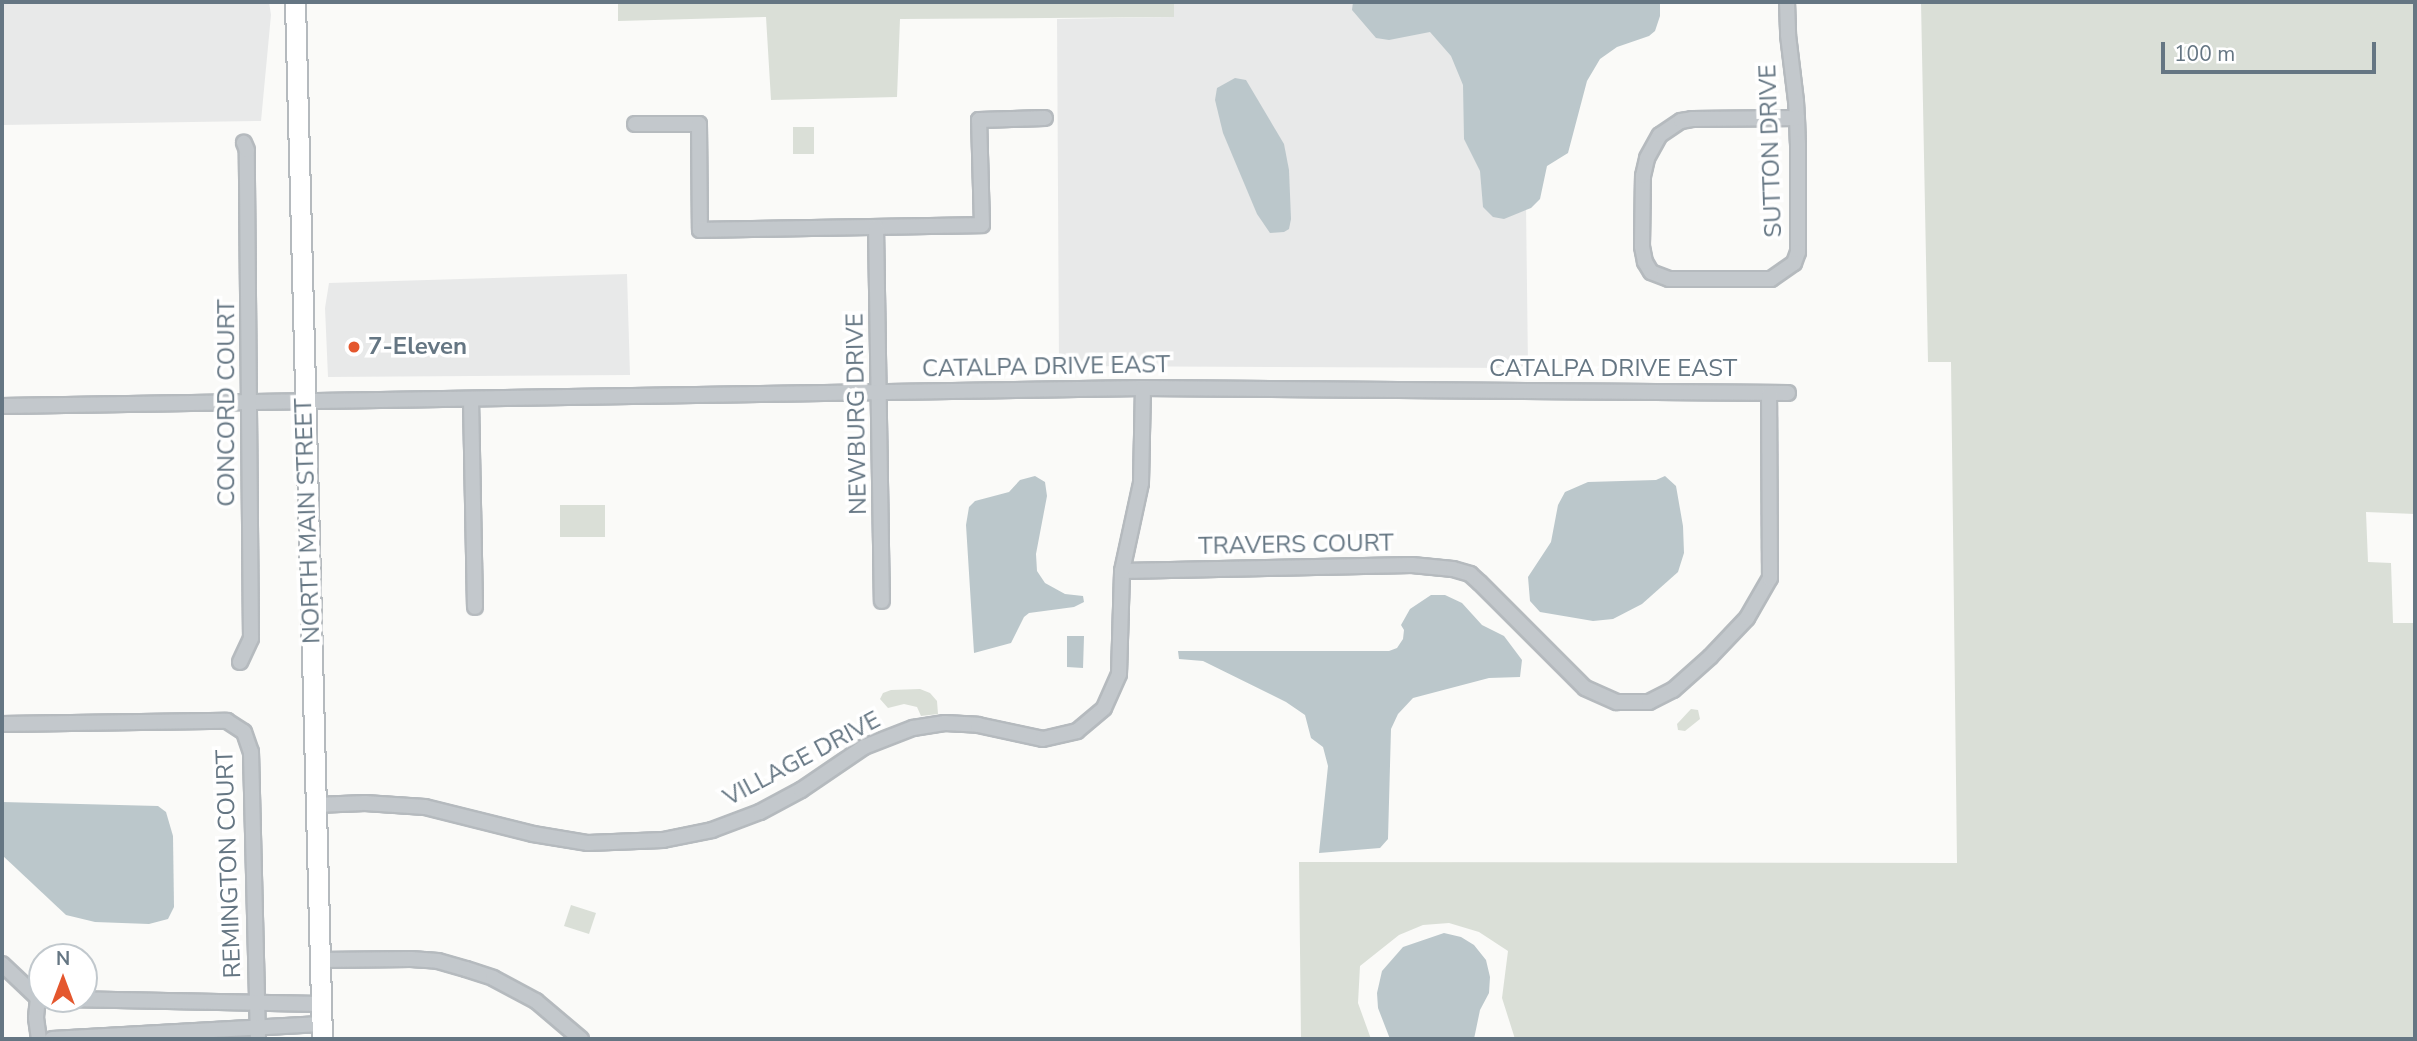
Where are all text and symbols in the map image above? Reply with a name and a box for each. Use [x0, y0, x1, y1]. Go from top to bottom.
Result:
scale bar [2165, 28, 2380, 72]
text: 100 m [2174, 40, 2235, 68]
street label: SUTTON DRIVE [1754, 64, 1788, 238]
street label: CONCORD COURT [213, 299, 241, 507]
street label: NEWBURG DRIVE [841, 313, 873, 515]
place label: 7-Eleven [368, 333, 467, 361]
marker: 7-Eleven [346, 339, 362, 355]
street label: CATALPA DRIVE EAST [922, 350, 1170, 384]
street label: CATALPA DRIVE EAST [1489, 355, 1737, 383]
street label: NORTH MAIN STREET [289, 398, 327, 644]
street label: TRAVERS COURT [1198, 529, 1394, 561]
street label: VILLAGE DRIVE [719, 706, 885, 812]
street label: REMINGTON COURT [211, 749, 247, 979]
north arrow [28, 943, 98, 1013]
text: N [56, 946, 70, 972]

